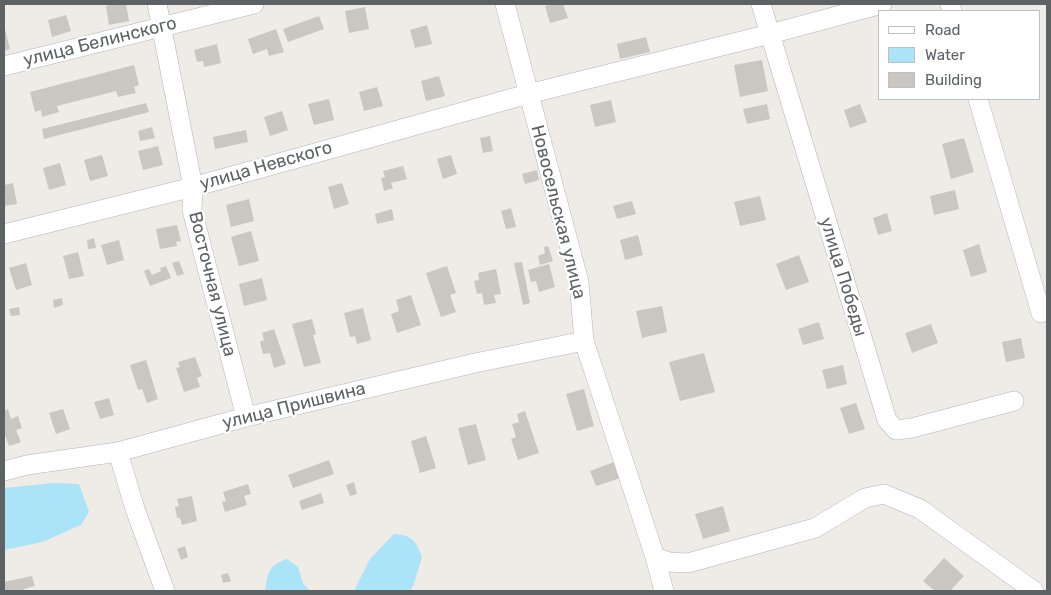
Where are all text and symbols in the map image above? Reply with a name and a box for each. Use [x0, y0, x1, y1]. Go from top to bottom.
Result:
legend [878, 10, 1041, 100]
street label: улица Белинского [21, 12, 179, 72]
text: Road [925, 21, 961, 39]
text: Water [925, 46, 965, 64]
text: Building [925, 71, 982, 89]
street label: Новосельская улица [526, 123, 590, 301]
street label: улица Невского [197, 137, 335, 195]
street label: Восточная улица [184, 209, 240, 359]
street label: улица Победы [815, 215, 871, 339]
street label: улица Пришвина [220, 378, 368, 434]

